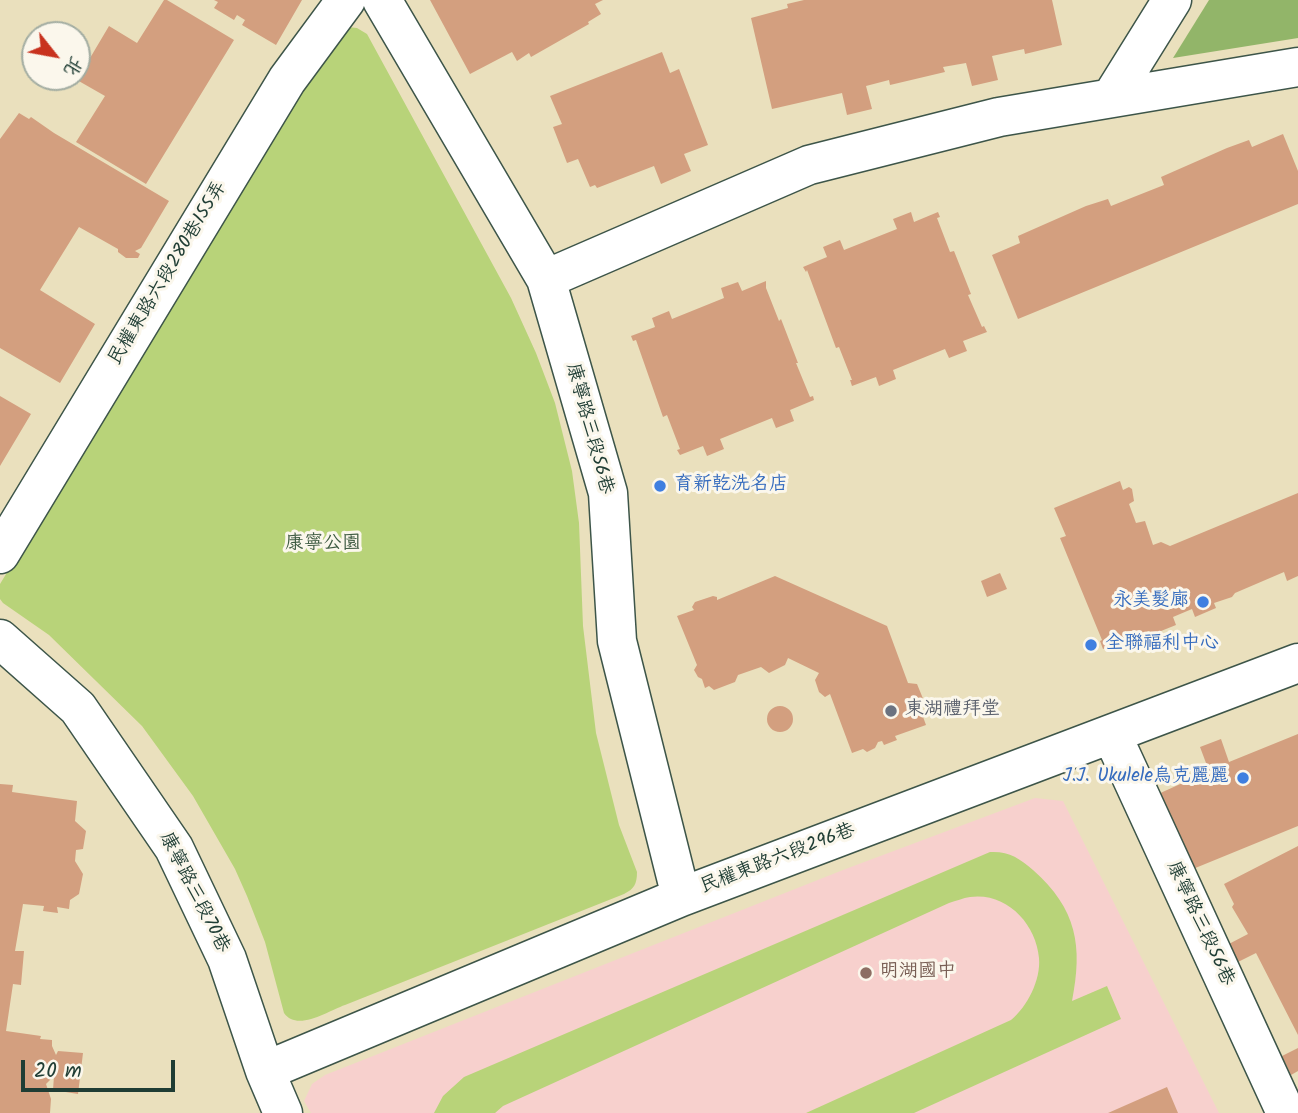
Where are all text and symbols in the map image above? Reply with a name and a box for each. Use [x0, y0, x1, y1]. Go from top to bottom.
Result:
north arrow [21, 21, 91, 91]
text: 北 [55, 50, 90, 82]
street label: 民權東路六段280巷155弄 [105, 178, 233, 370]
street label: 康寧路三段56巷 [560, 361, 616, 497]
place label: 育新乾洗名店 [674, 475, 788, 497]
marker: 育新乾洗名店 [652, 478, 668, 494]
park label: 康寧公園 [285, 534, 361, 556]
place label: 永美髮廊 [1113, 591, 1189, 613]
marker: 永美髮廊 [1195, 594, 1211, 610]
place label: 全聯福利中心 [1105, 634, 1219, 656]
marker: 全聯福利中心 [1083, 637, 1099, 653]
place label: 東湖禮拜堂 [905, 700, 1000, 722]
marker: 東湖禮拜堂 [883, 703, 899, 719]
place label: J.J. Ukulele烏克麗麗 [1063, 767, 1229, 789]
marker: J.J. Ukulele烏克麗麗 [1235, 770, 1251, 786]
street label: 民權東路六段296巷 [697, 820, 859, 900]
street label: 康寧路三段70巷 [153, 829, 233, 957]
street label: 康寧路三段56巷 [1160, 858, 1238, 990]
place label: 明湖國中 [880, 962, 956, 984]
marker: 明湖國中 [858, 965, 874, 981]
scale bar [24, 1046, 178, 1090]
text: 20 m [34, 1055, 82, 1088]

